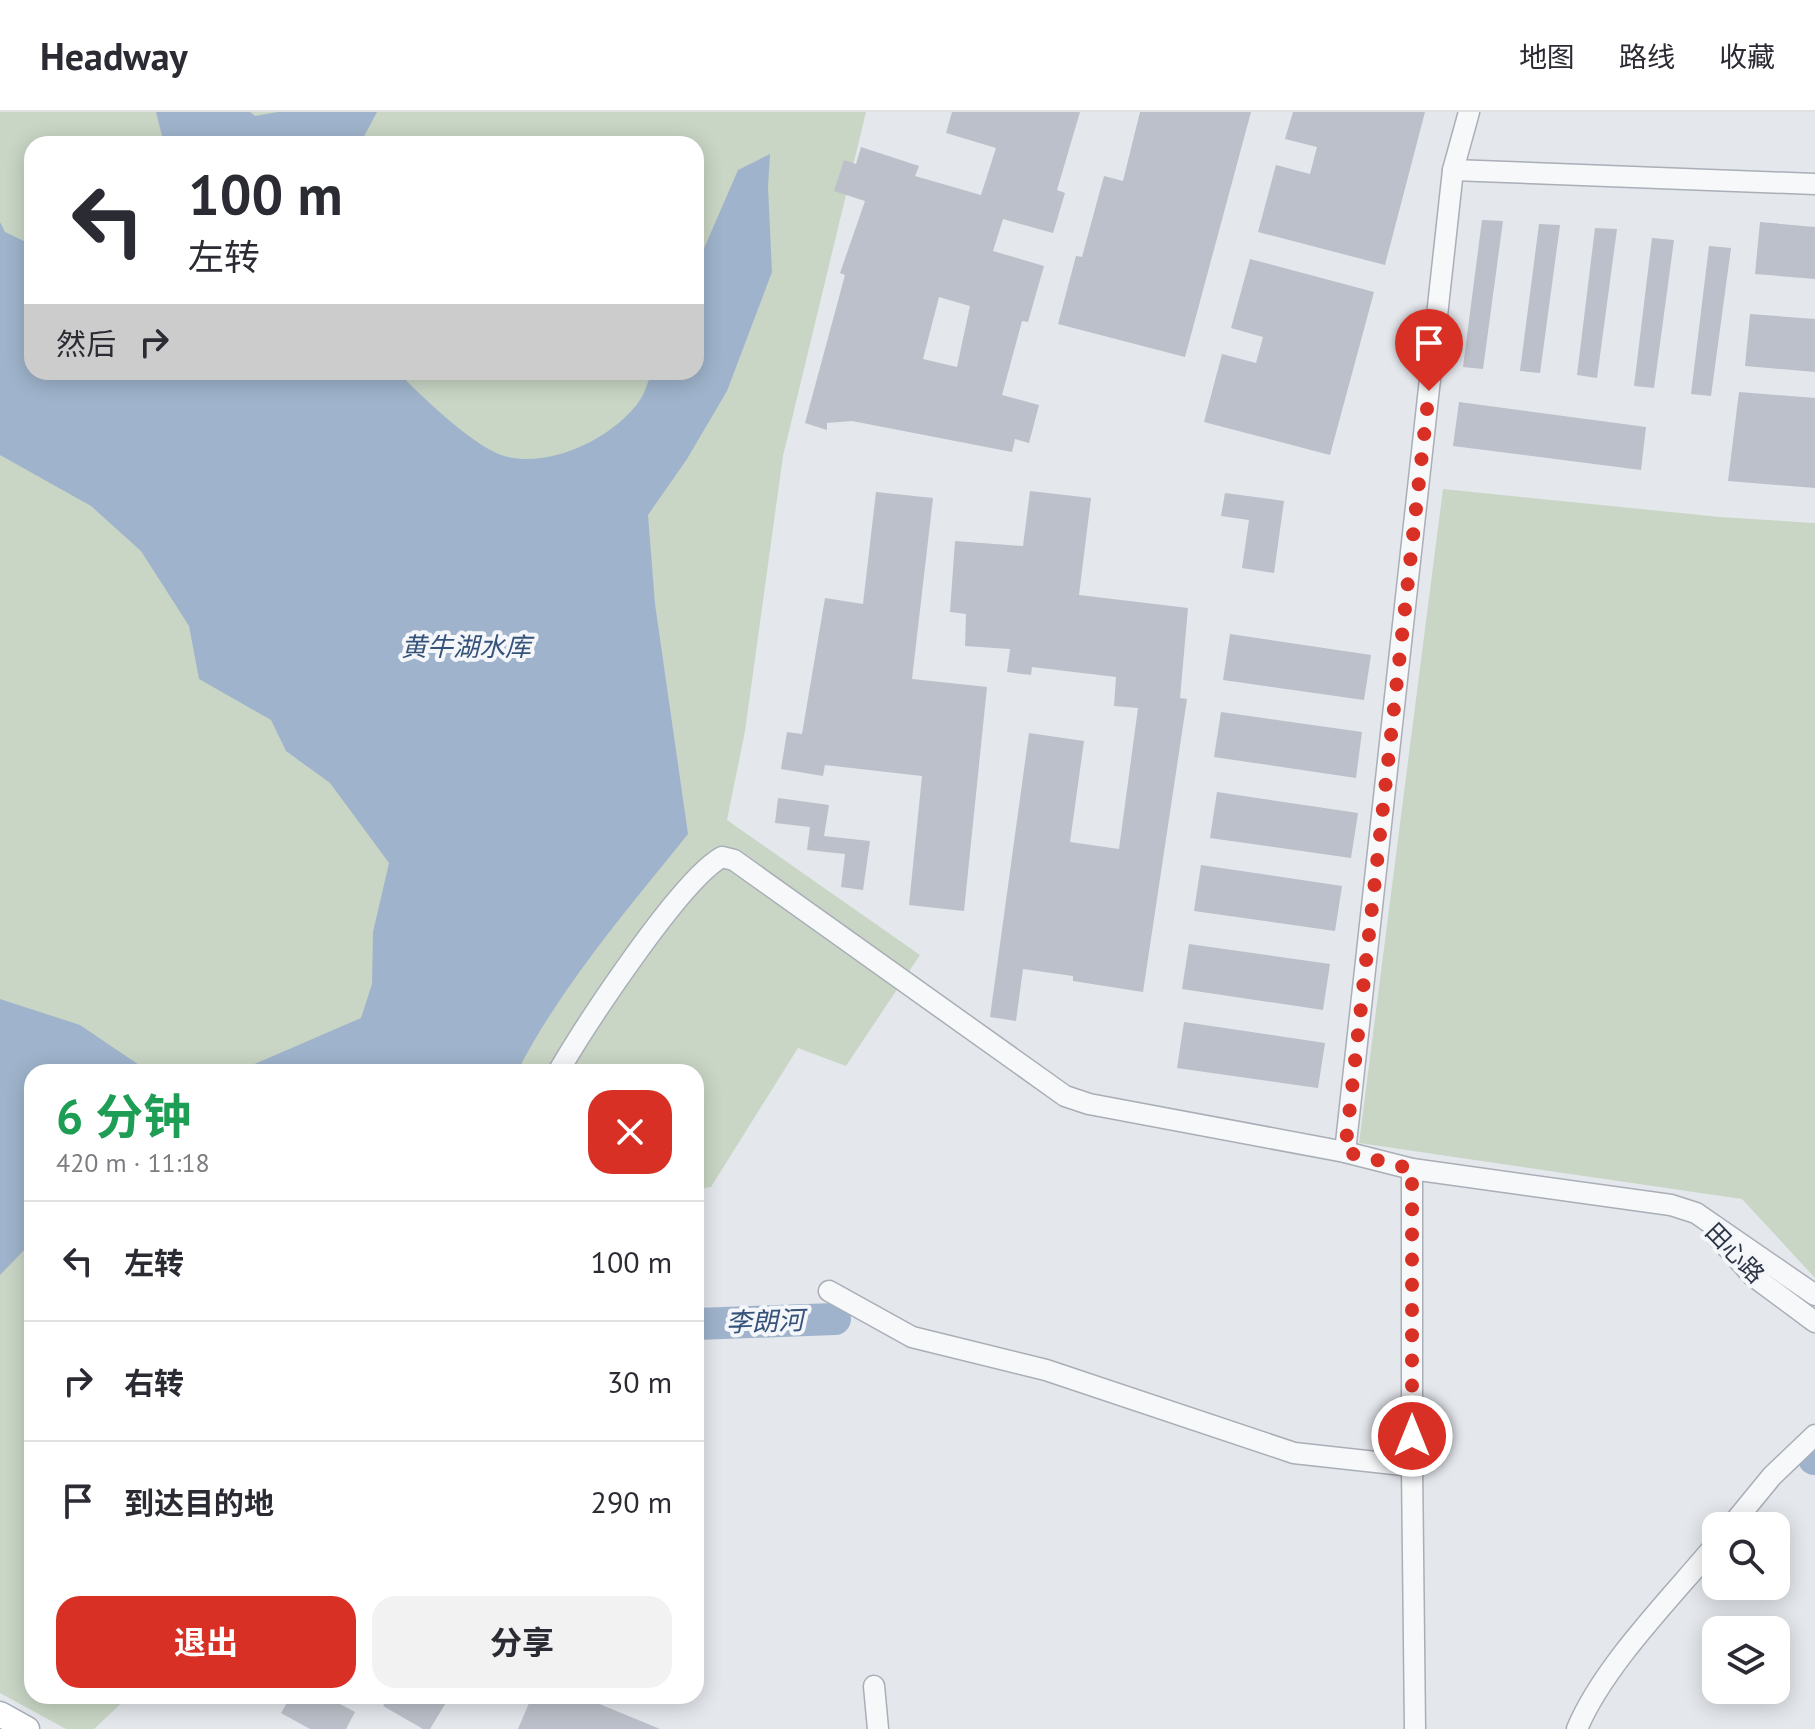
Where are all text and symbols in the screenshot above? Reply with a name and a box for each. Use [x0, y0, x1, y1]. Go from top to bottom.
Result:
text: Headway [40, 31, 188, 80]
text: 地图 [1519, 38, 1575, 75]
text: 路线 [1619, 38, 1675, 75]
text: 收藏 [1719, 38, 1775, 75]
text: 100 m [188, 158, 343, 230]
icon: left [56, 168, 160, 272]
text: 左转 [188, 233, 260, 280]
pin [1395, 309, 1463, 391]
icon: right [132, 320, 176, 364]
icon: arrive [1407, 321, 1451, 365]
text: 然后 [56, 324, 116, 363]
water label: 黄牛湖水库 [401, 630, 535, 663]
text: 6 分钟 [56, 1085, 191, 1147]
button: close [588, 1090, 672, 1174]
text: 420 m · 11:18 [56, 1146, 210, 1179]
street label: 田心路 [1699, 1216, 1771, 1290]
icon: left [56, 1239, 100, 1283]
text: 100 m [591, 1242, 672, 1281]
text: 左转 [124, 1243, 184, 1282]
water label: 李朗河 [725, 1303, 810, 1339]
icon: right [56, 1359, 100, 1403]
text: 30 m [607, 1362, 672, 1401]
text: 右转 [124, 1363, 184, 1402]
position arrow [1370, 1394, 1454, 1478]
icon: arrive [56, 1479, 100, 1523]
text: 290 m [591, 1482, 672, 1521]
text: 到达目的地 [124, 1483, 274, 1522]
map controls [1702, 1512, 1790, 1704]
button: search [1702, 1512, 1790, 1600]
button: 退出 [56, 1596, 356, 1688]
button: 分享 [372, 1596, 672, 1688]
button: layers [1702, 1616, 1790, 1704]

